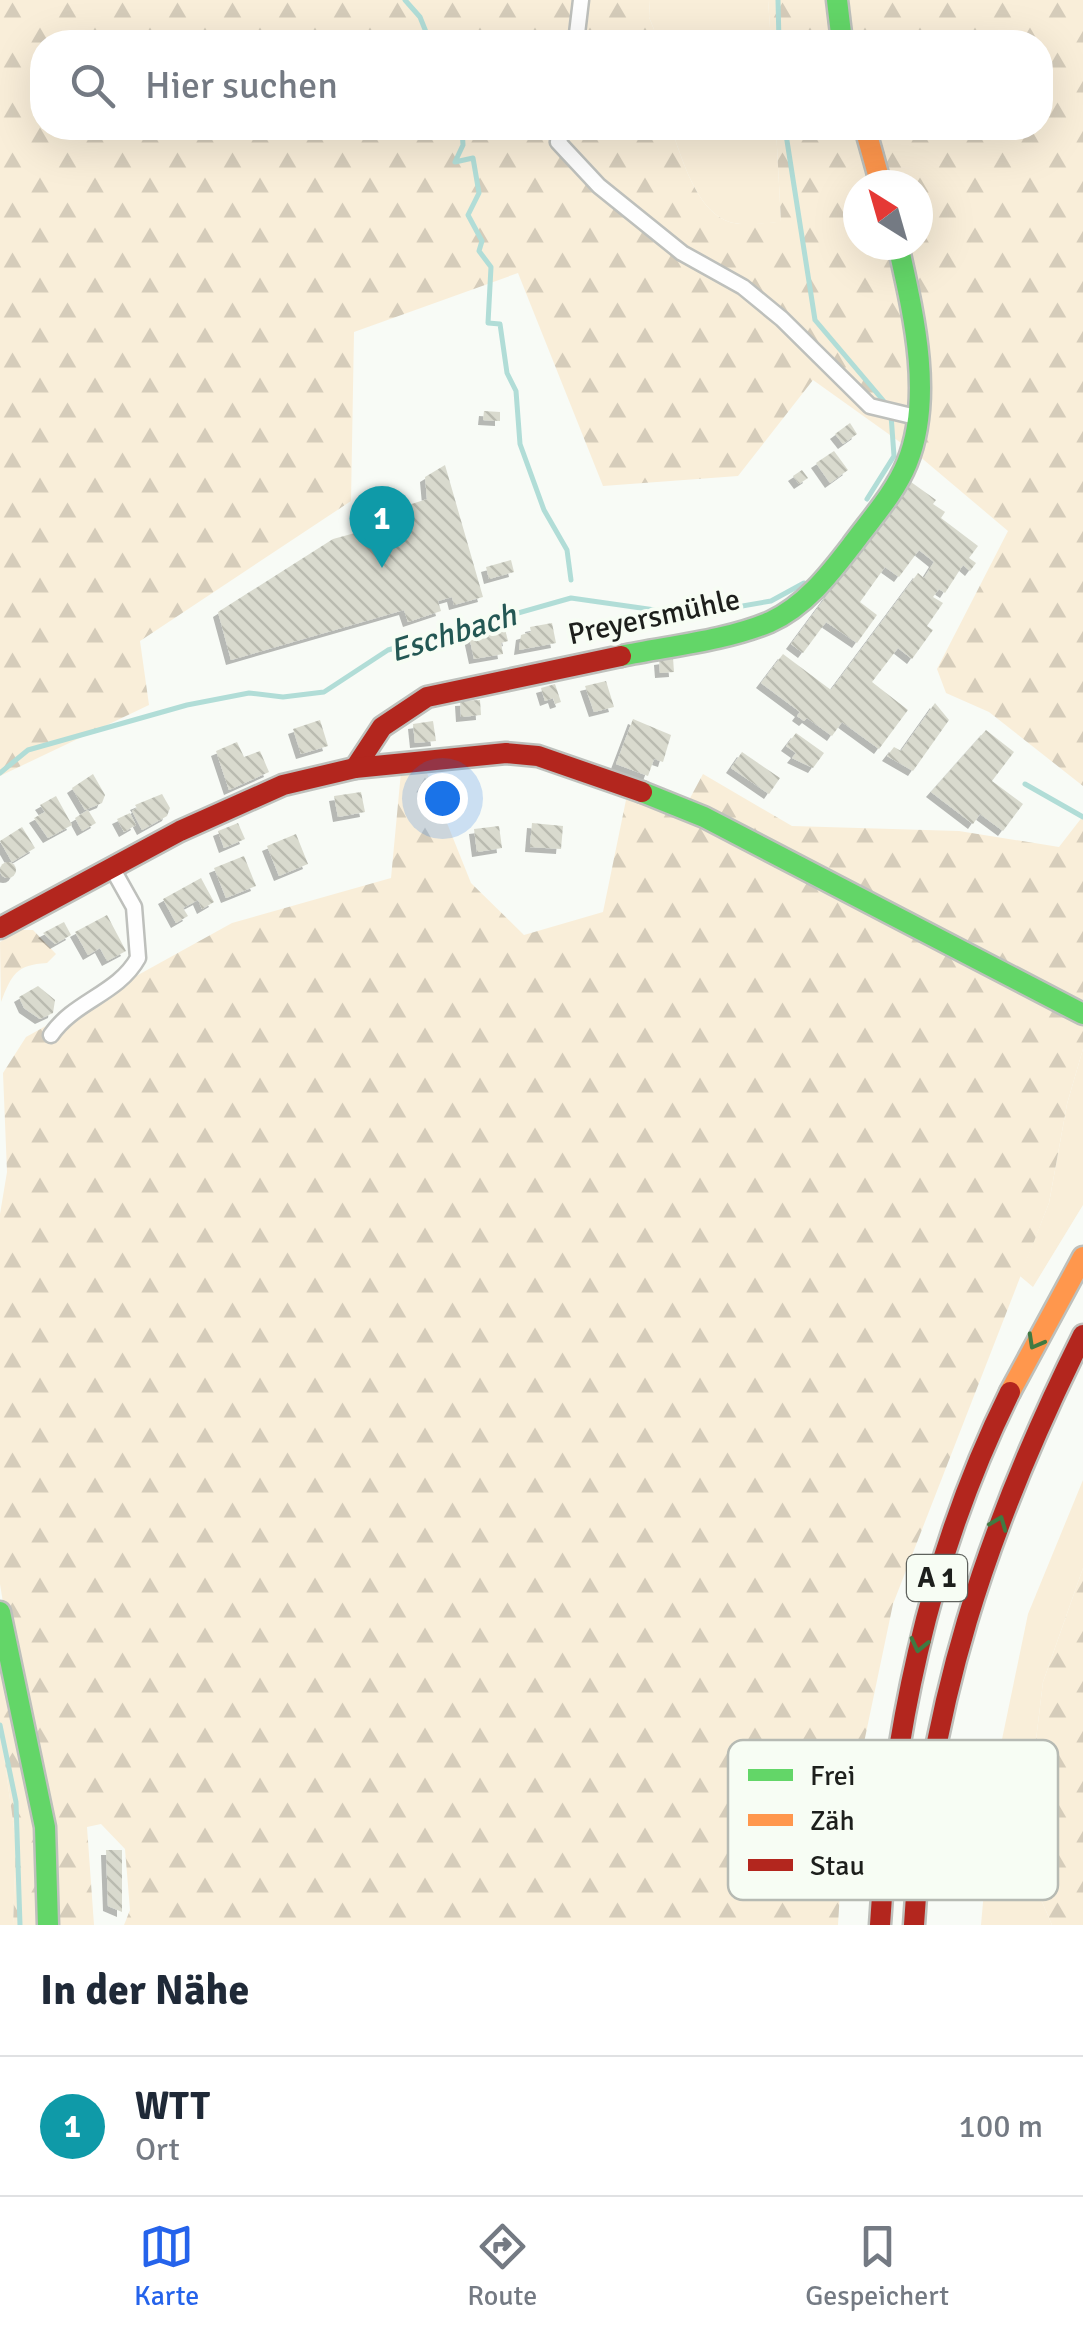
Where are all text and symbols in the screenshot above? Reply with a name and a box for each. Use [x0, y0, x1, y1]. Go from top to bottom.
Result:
search box [30, 30, 1053, 140]
icon: search [65, 58, 120, 113]
text: Hier suchen [145, 62, 338, 109]
north arrow [843, 170, 933, 260]
pin: 1 [350, 486, 414, 568]
street label: Preyersmühle [565, 581, 743, 653]
water label: Eschbach [385, 595, 522, 671]
your location [417, 773, 468, 824]
one-way arrow [1028, 1332, 1047, 1350]
one-way arrow [987, 1516, 1008, 1533]
road number: A 1 [907, 1555, 967, 1601]
one-way arrow [910, 1636, 931, 1653]
legend [728, 1740, 1058, 1900]
text: Frei [810, 1759, 855, 1793]
text: Zäh [810, 1804, 855, 1838]
text: Stau [810, 1849, 865, 1883]
text: In der Nähe [40, 1965, 249, 2016]
text: WTT [135, 2083, 210, 2130]
text: 1 [64, 2107, 81, 2146]
text: 100 m [959, 2107, 1043, 2146]
text: Ort [135, 2130, 180, 2169]
tab: Karte [134, 2219, 199, 2313]
tab: Route [467, 2219, 537, 2313]
tab: Gespeichert [805, 2219, 949, 2313]

